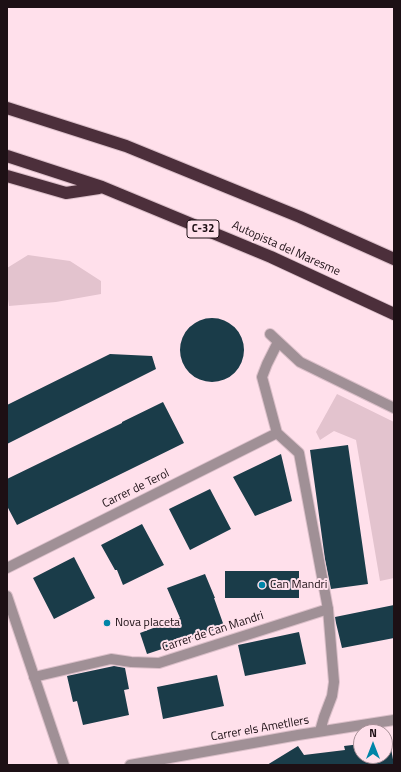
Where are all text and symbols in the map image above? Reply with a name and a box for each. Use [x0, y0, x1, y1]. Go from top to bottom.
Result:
street label: Autopista del Maresme [230, 219, 342, 279]
road number: C-32 [187, 220, 219, 238]
street label: Carrer de Terol [100, 467, 172, 511]
place label: Can Mandri [270, 578, 327, 592]
marker: Can Mandri [257, 580, 267, 590]
street label: Carrer de Can Mandri [160, 609, 266, 655]
place label: Nova placeta [115, 616, 180, 630]
marker: Nova placeta [102, 618, 112, 628]
street label: Carrer els Ametllers [210, 713, 310, 745]
north arrow [353, 724, 393, 764]
text: N [369, 725, 377, 741]

